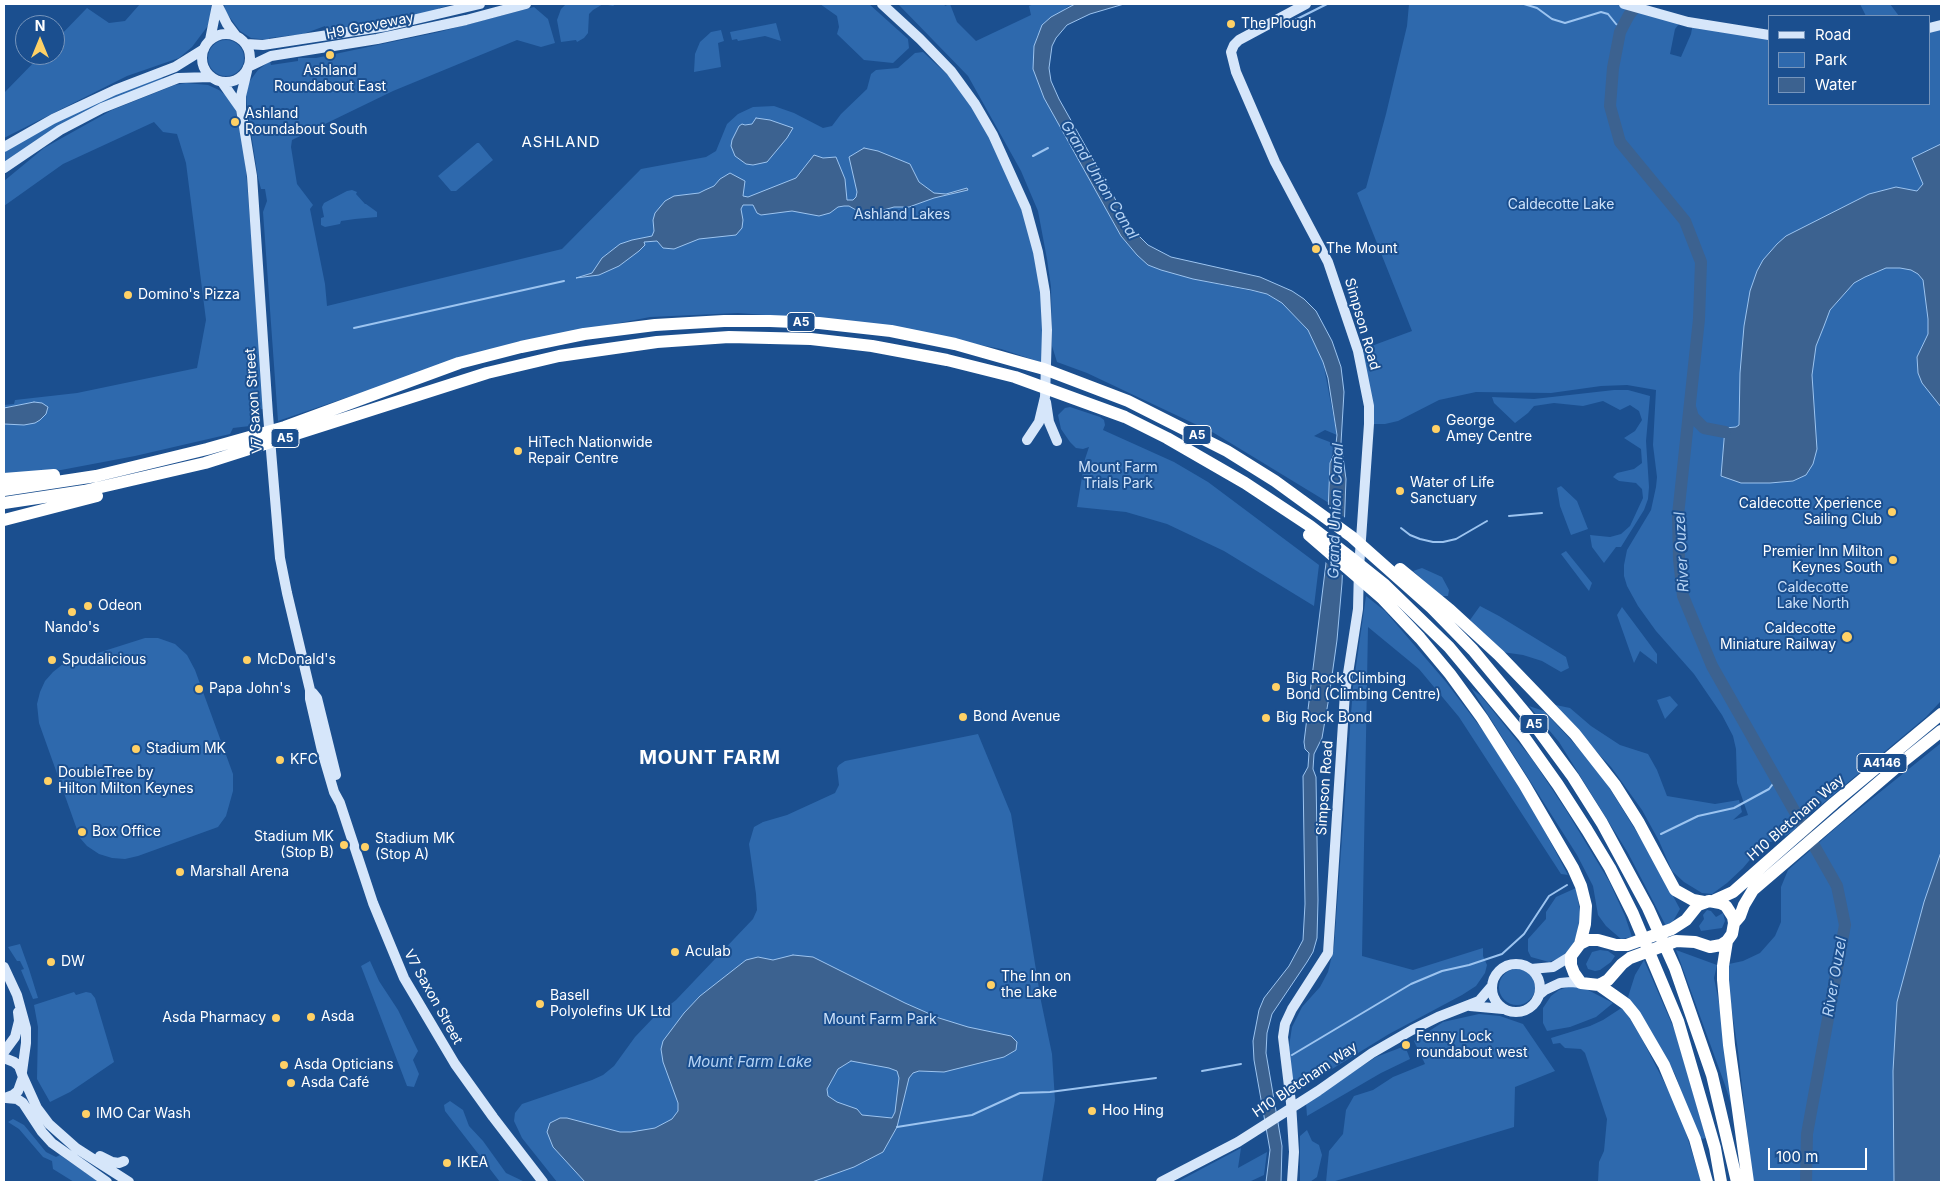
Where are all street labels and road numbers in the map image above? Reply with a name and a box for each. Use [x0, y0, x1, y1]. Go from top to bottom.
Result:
street label: H9 Groveway [325, 9, 415, 43]
street label: Simpson Road [1341, 276, 1383, 372]
road number: A5 [787, 313, 815, 332]
street label: V7 Saxon Street [242, 348, 266, 454]
road number: A5 [1183, 426, 1211, 444]
road number: A5 [271, 428, 299, 448]
road number: A5 [1520, 714, 1548, 734]
street label: Simpson Road [1313, 740, 1337, 836]
road number: A4146 [1857, 754, 1907, 772]
street label: H10 Bletcham Way [1744, 771, 1848, 865]
street label: V7 Saxon Street [400, 947, 466, 1047]
street label: H10 Bletcham Way [1249, 1039, 1361, 1121]

